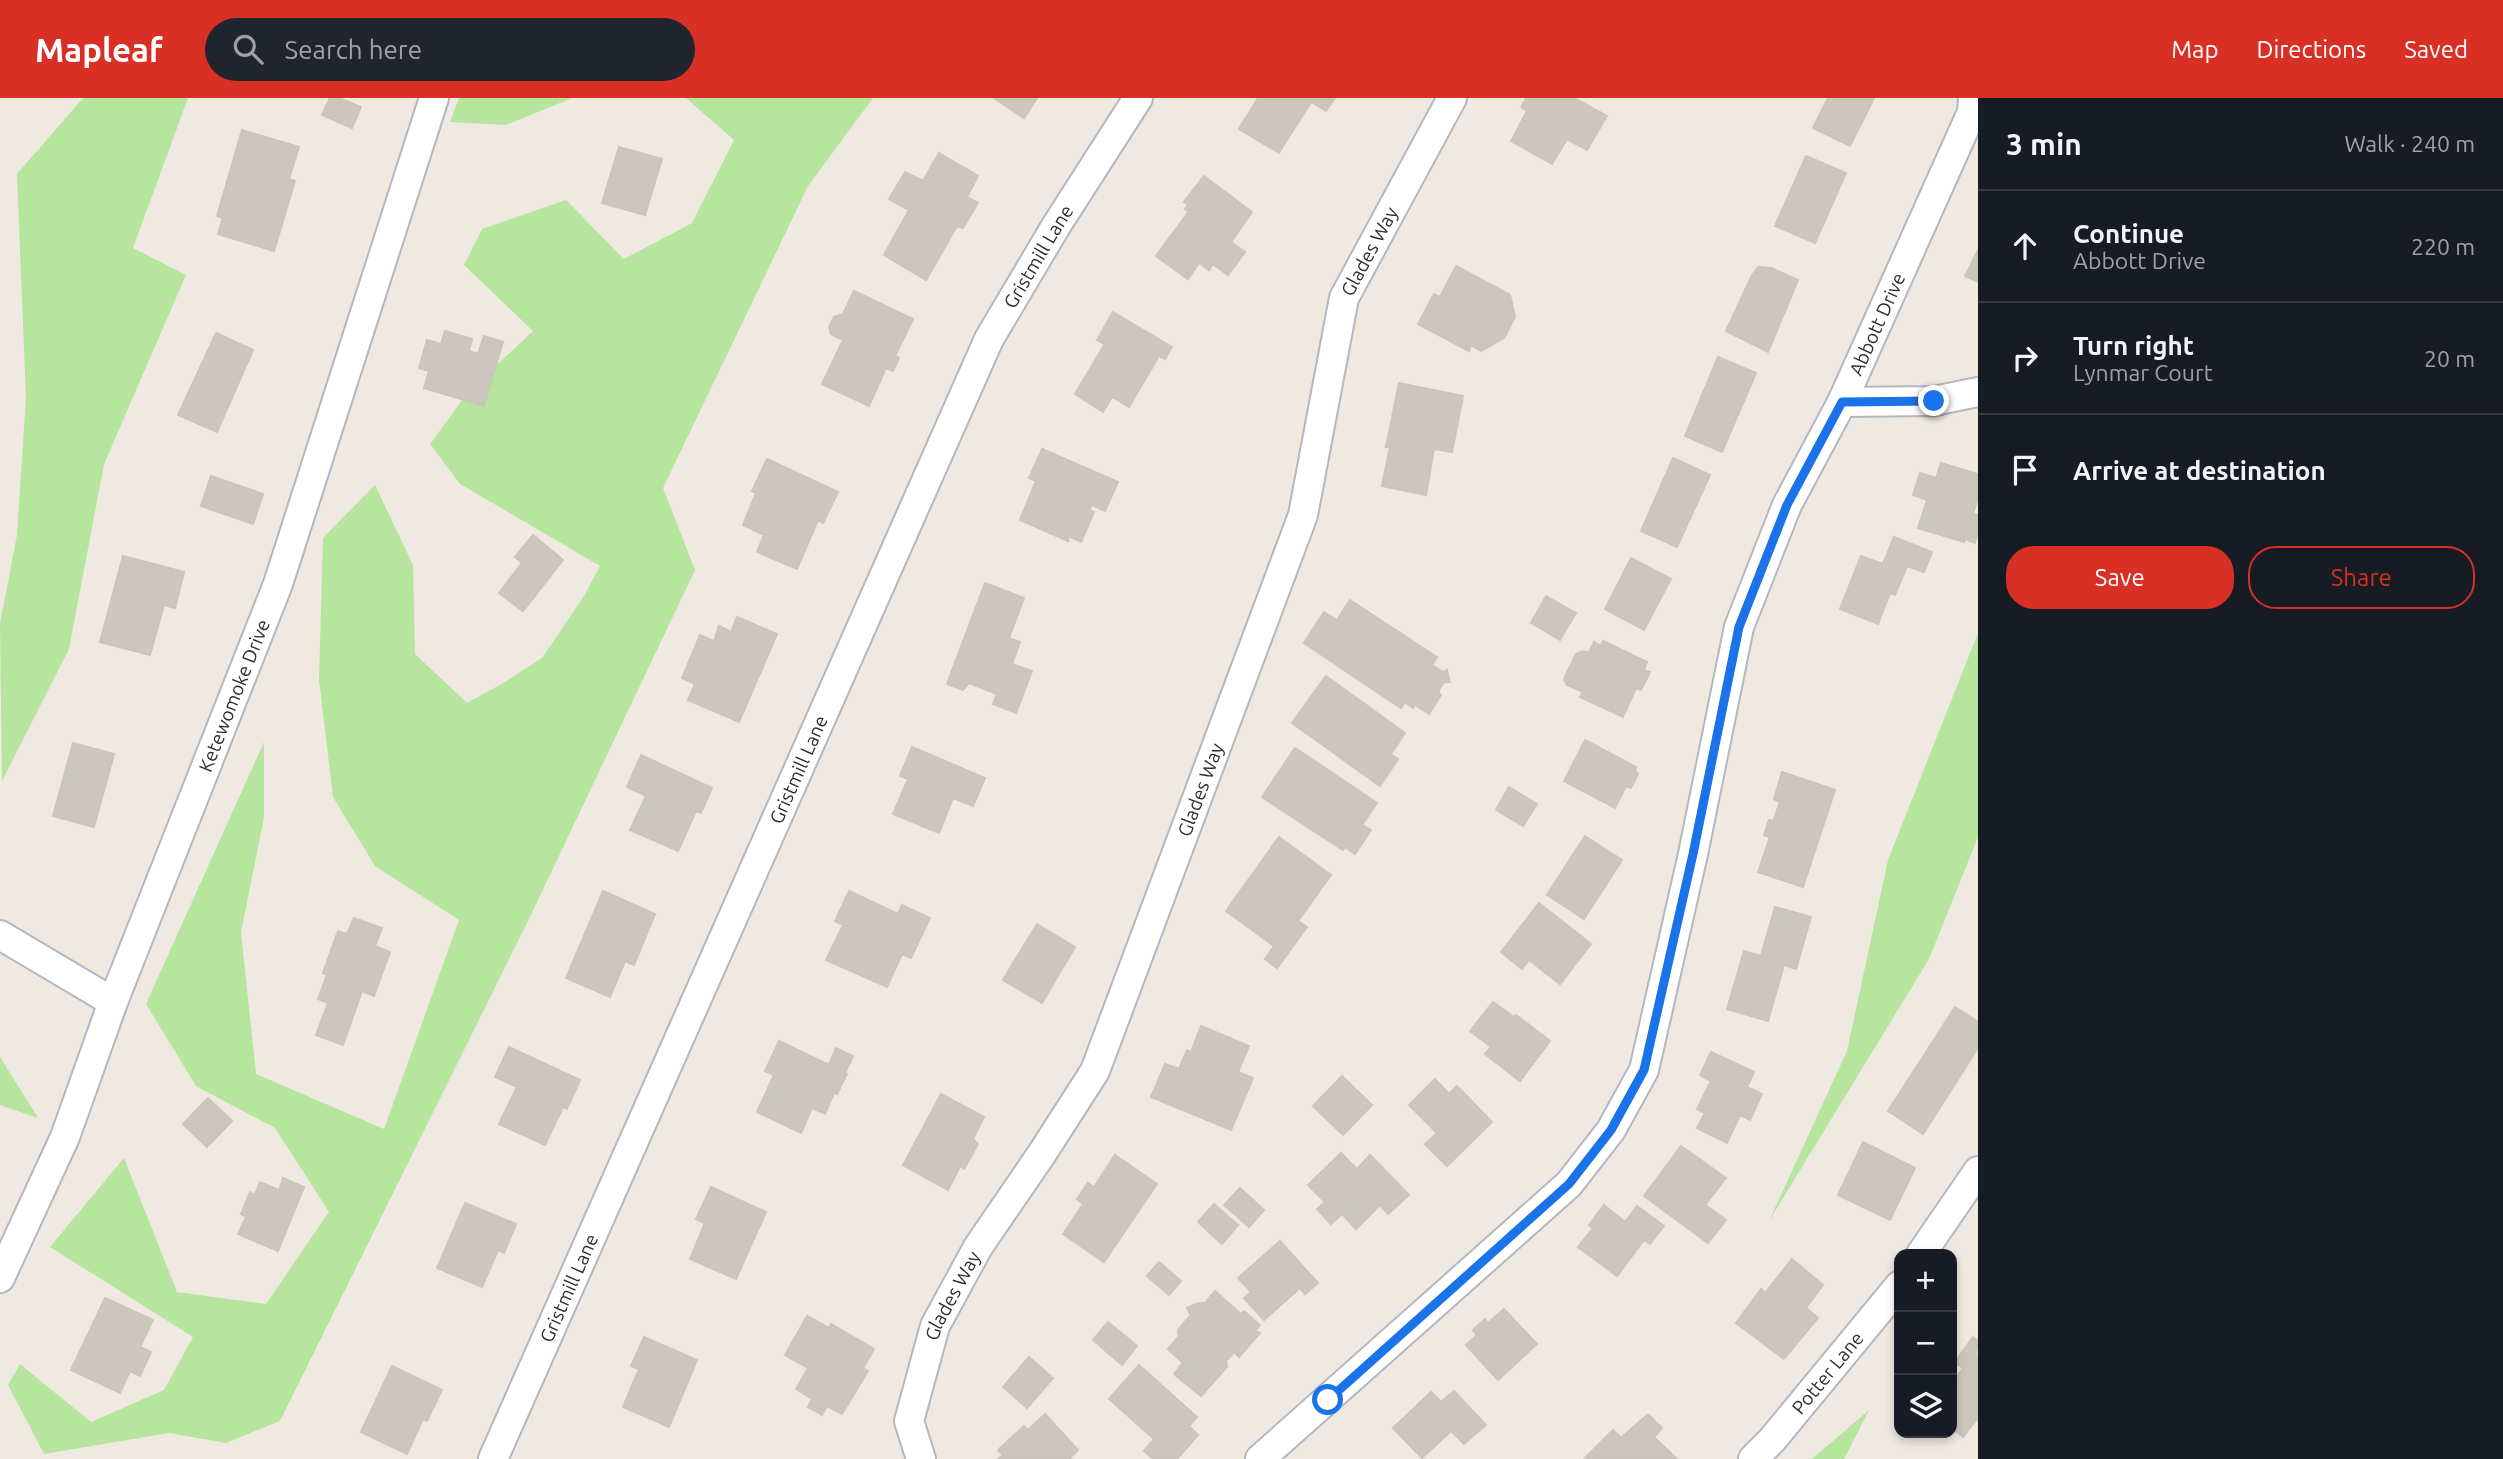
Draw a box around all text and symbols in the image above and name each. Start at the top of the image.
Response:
search box [205,18,695,81]
icon: search [229,30,267,68]
text: Mapleaf [35,31,163,68]
text: Search here [285,35,422,64]
text: Map [2171,36,2218,63]
text: Directions [2256,36,2366,63]
text: Saved [2404,36,2468,63]
text: 3 min [2006,127,2082,161]
text: Walk · 240 m [2344,131,2475,156]
street label: Gristmill Lane [999,201,1078,312]
street label: Glades Way [1336,203,1402,300]
text: Continue [2073,219,2184,248]
icon: ahead [2006,227,2044,265]
text: 220 m [2411,234,2475,259]
text: Abbott Drive [2073,248,2206,273]
street label: Abbott Drive [1844,269,1910,379]
text: Turn right [2073,331,2194,360]
icon: right [2006,339,2044,377]
text: 20 m [2424,346,2475,371]
text: Lynmar Court [2073,360,2213,385]
route end [1918,385,1949,416]
icon: arrive [2006,451,2044,489]
text: Arrive at destination [2073,456,2326,485]
button: Save [2006,546,2234,609]
button: Share [2248,546,2475,609]
street label: Ketewomoke Drive [194,616,274,775]
street label: Gristmill Lane [765,712,832,827]
street label: Glades Way [1173,740,1228,839]
street label: Gristmill Lane [535,1230,602,1346]
street label: Glades Way [921,1247,985,1343]
map controls [1894,1249,1957,1438]
button: + [1894,1249,1957,1312]
button: − [1894,1312,1957,1375]
street label: Potter Lane [1787,1327,1868,1418]
button: layers [1894,1375,1957,1438]
route start [1312,1384,1343,1415]

